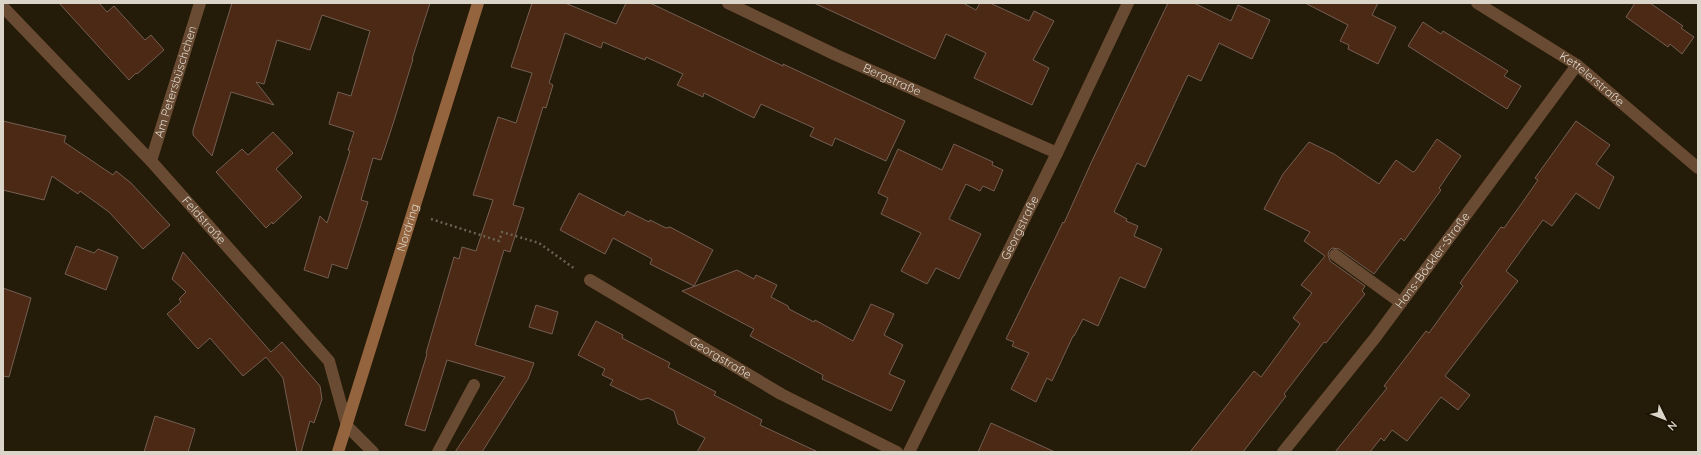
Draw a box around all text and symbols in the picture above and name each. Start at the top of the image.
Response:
street label: Am Petersbüschchen [151,24,200,139]
street label: Kettelerstraße [1557,48,1628,109]
street label: Bergstraße [861,60,924,99]
street label: Feldstraße [179,193,229,247]
street label: Georgstraße [997,193,1042,262]
street label: Nordring [393,202,422,253]
street label: Hans-Böckler-Straße [1391,209,1473,311]
street label: Georgstraße [687,333,755,382]
north arrow [1645,399,1685,439]
text: N [1664,418,1680,434]

